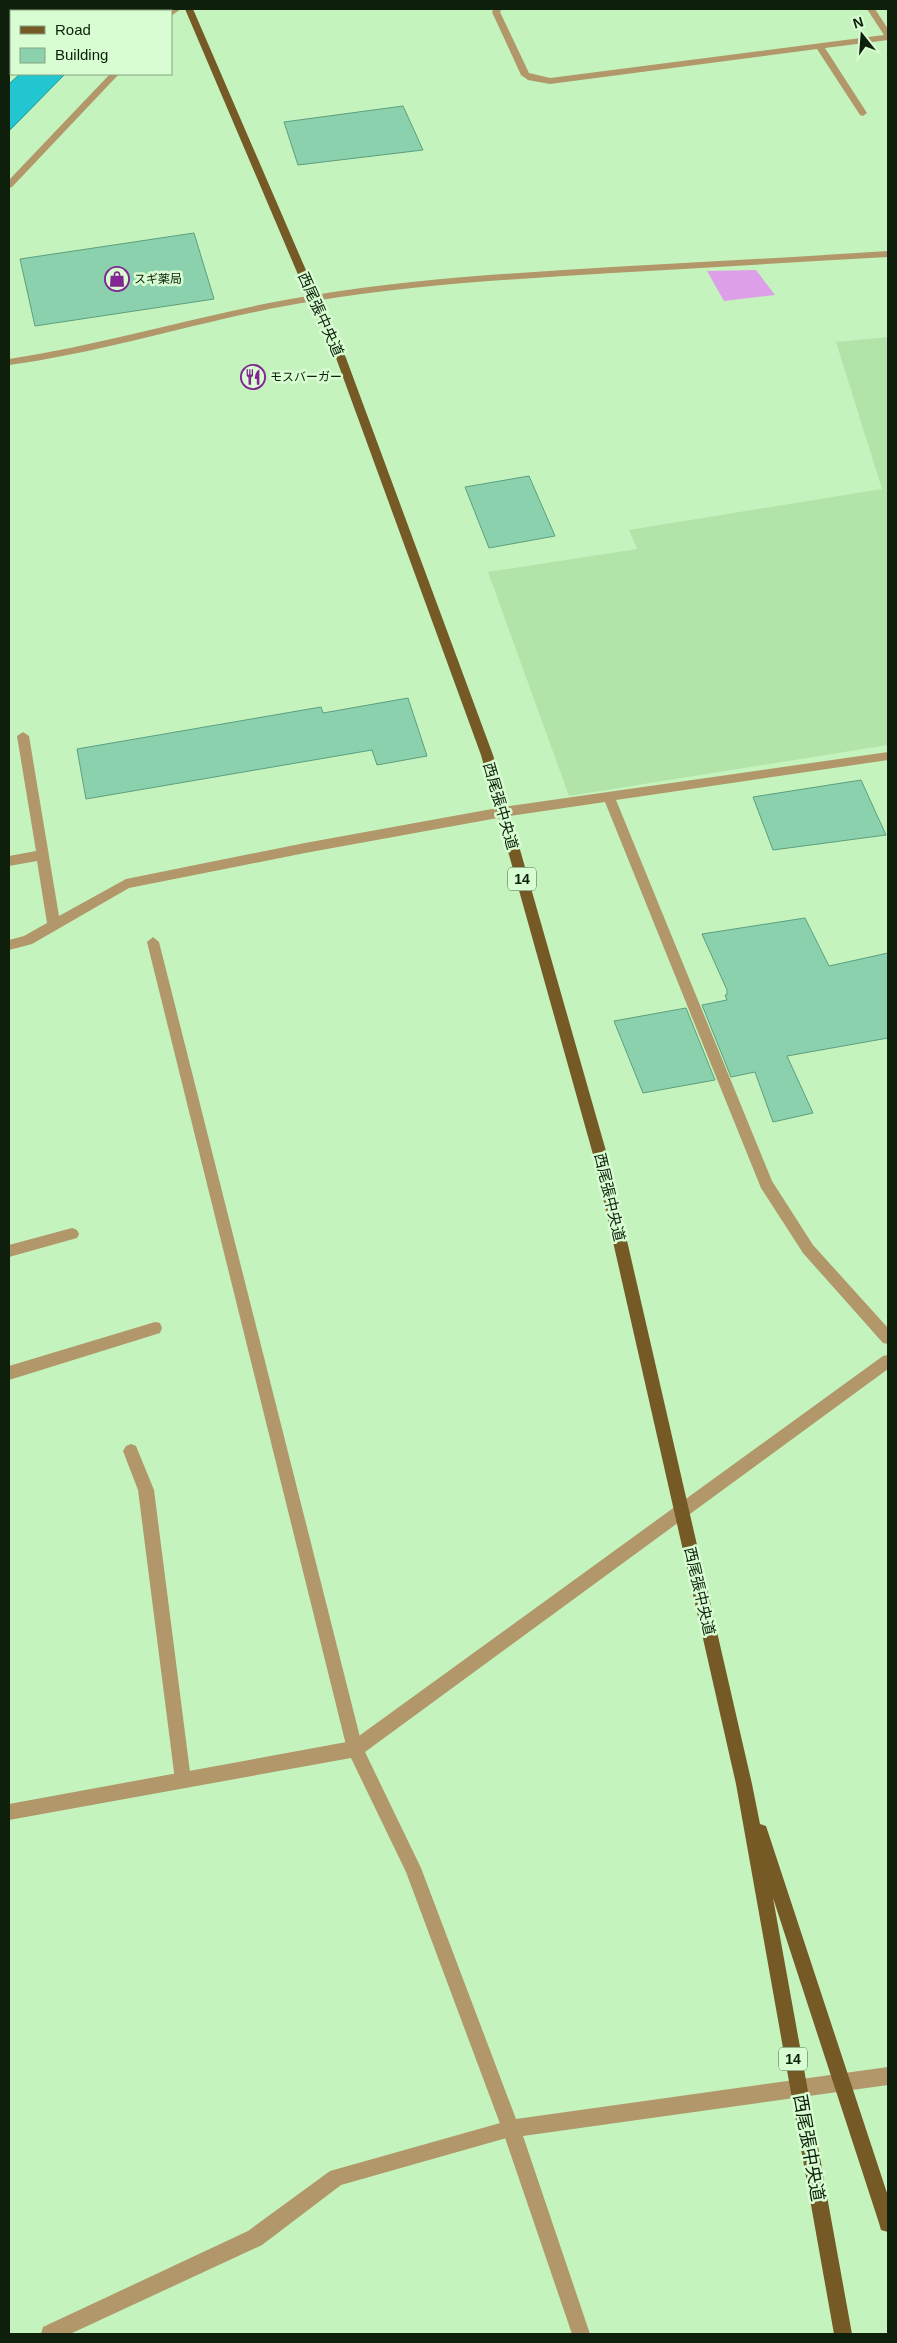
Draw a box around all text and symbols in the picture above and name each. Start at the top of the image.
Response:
legend [10,10,172,75]
north arrow [837,10,887,60]
text: N [851,13,865,32]
text: Road [55,21,91,38]
text: Building [55,46,108,63]
shop icon: スギ薬局 [104,266,130,292]
street label: 西尾張中央道 [295,269,347,359]
place label: スギ薬局 [134,272,182,286]
restaurant icon: モスバーガー [240,364,266,390]
place label: モスバーガー [270,370,342,384]
street label: 西尾張中央道 [480,760,522,852]
road number: 14 [508,868,536,891]
street label: 西尾張中央道 [592,1151,628,1243]
street label: 西尾張中央道 [682,1545,718,1637]
road number: 14 [779,2048,807,2070]
street label: 西尾張中央道 [790,2093,828,2203]

